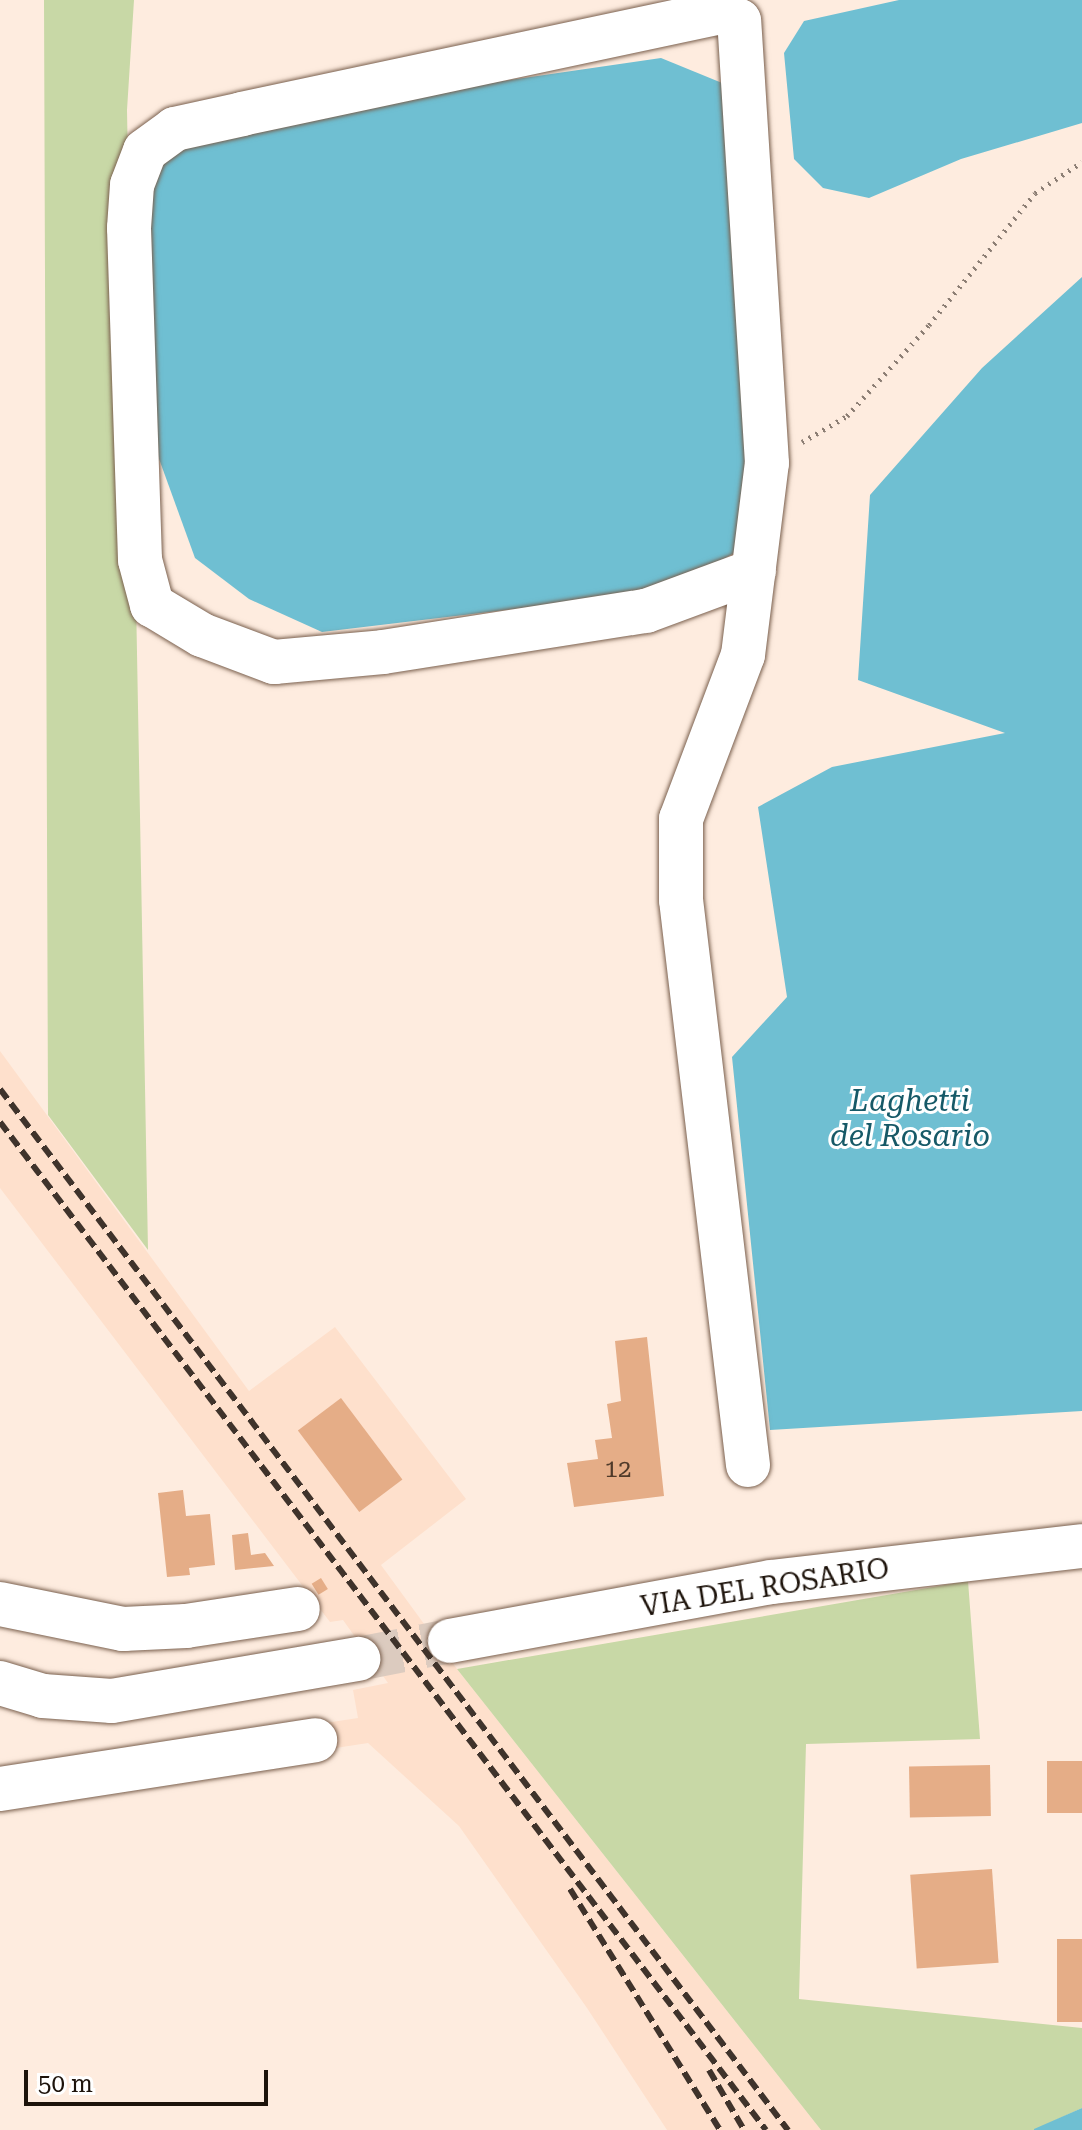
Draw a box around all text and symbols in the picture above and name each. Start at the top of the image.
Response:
water label: Laghetti del Rosario [830,1083,990,1154]
house number: 12 [605,1456,631,1484]
street label: VIA DEL ROSARIO [638,1552,892,1624]
scale bar [28,2054,272,2104]
text: 50 m [38,2070,93,2098]

